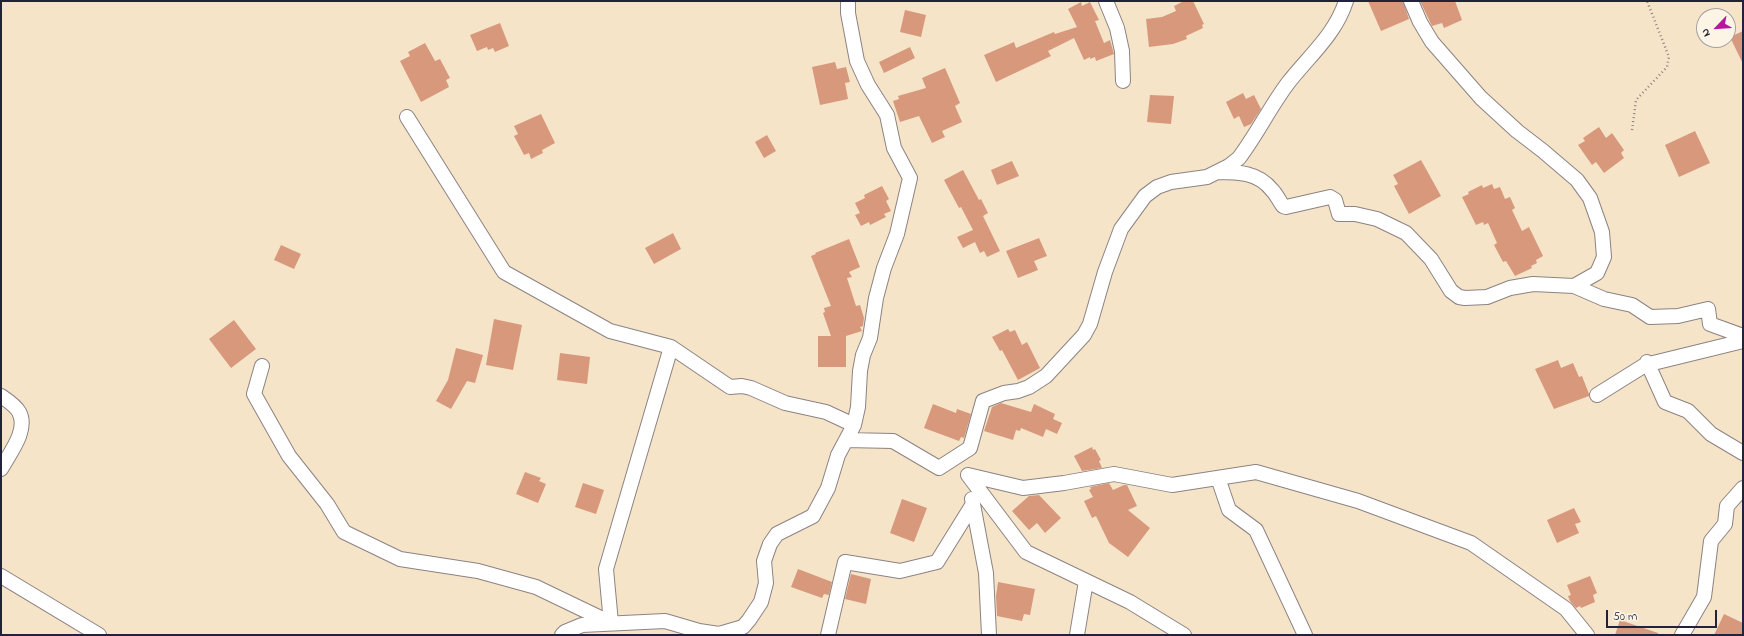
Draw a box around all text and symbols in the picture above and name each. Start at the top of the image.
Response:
north arrow [1696,8,1736,48]
text: N [1697,26,1715,39]
scale bar [1608,602,1719,628]
text: 50 m [1613,608,1637,626]

